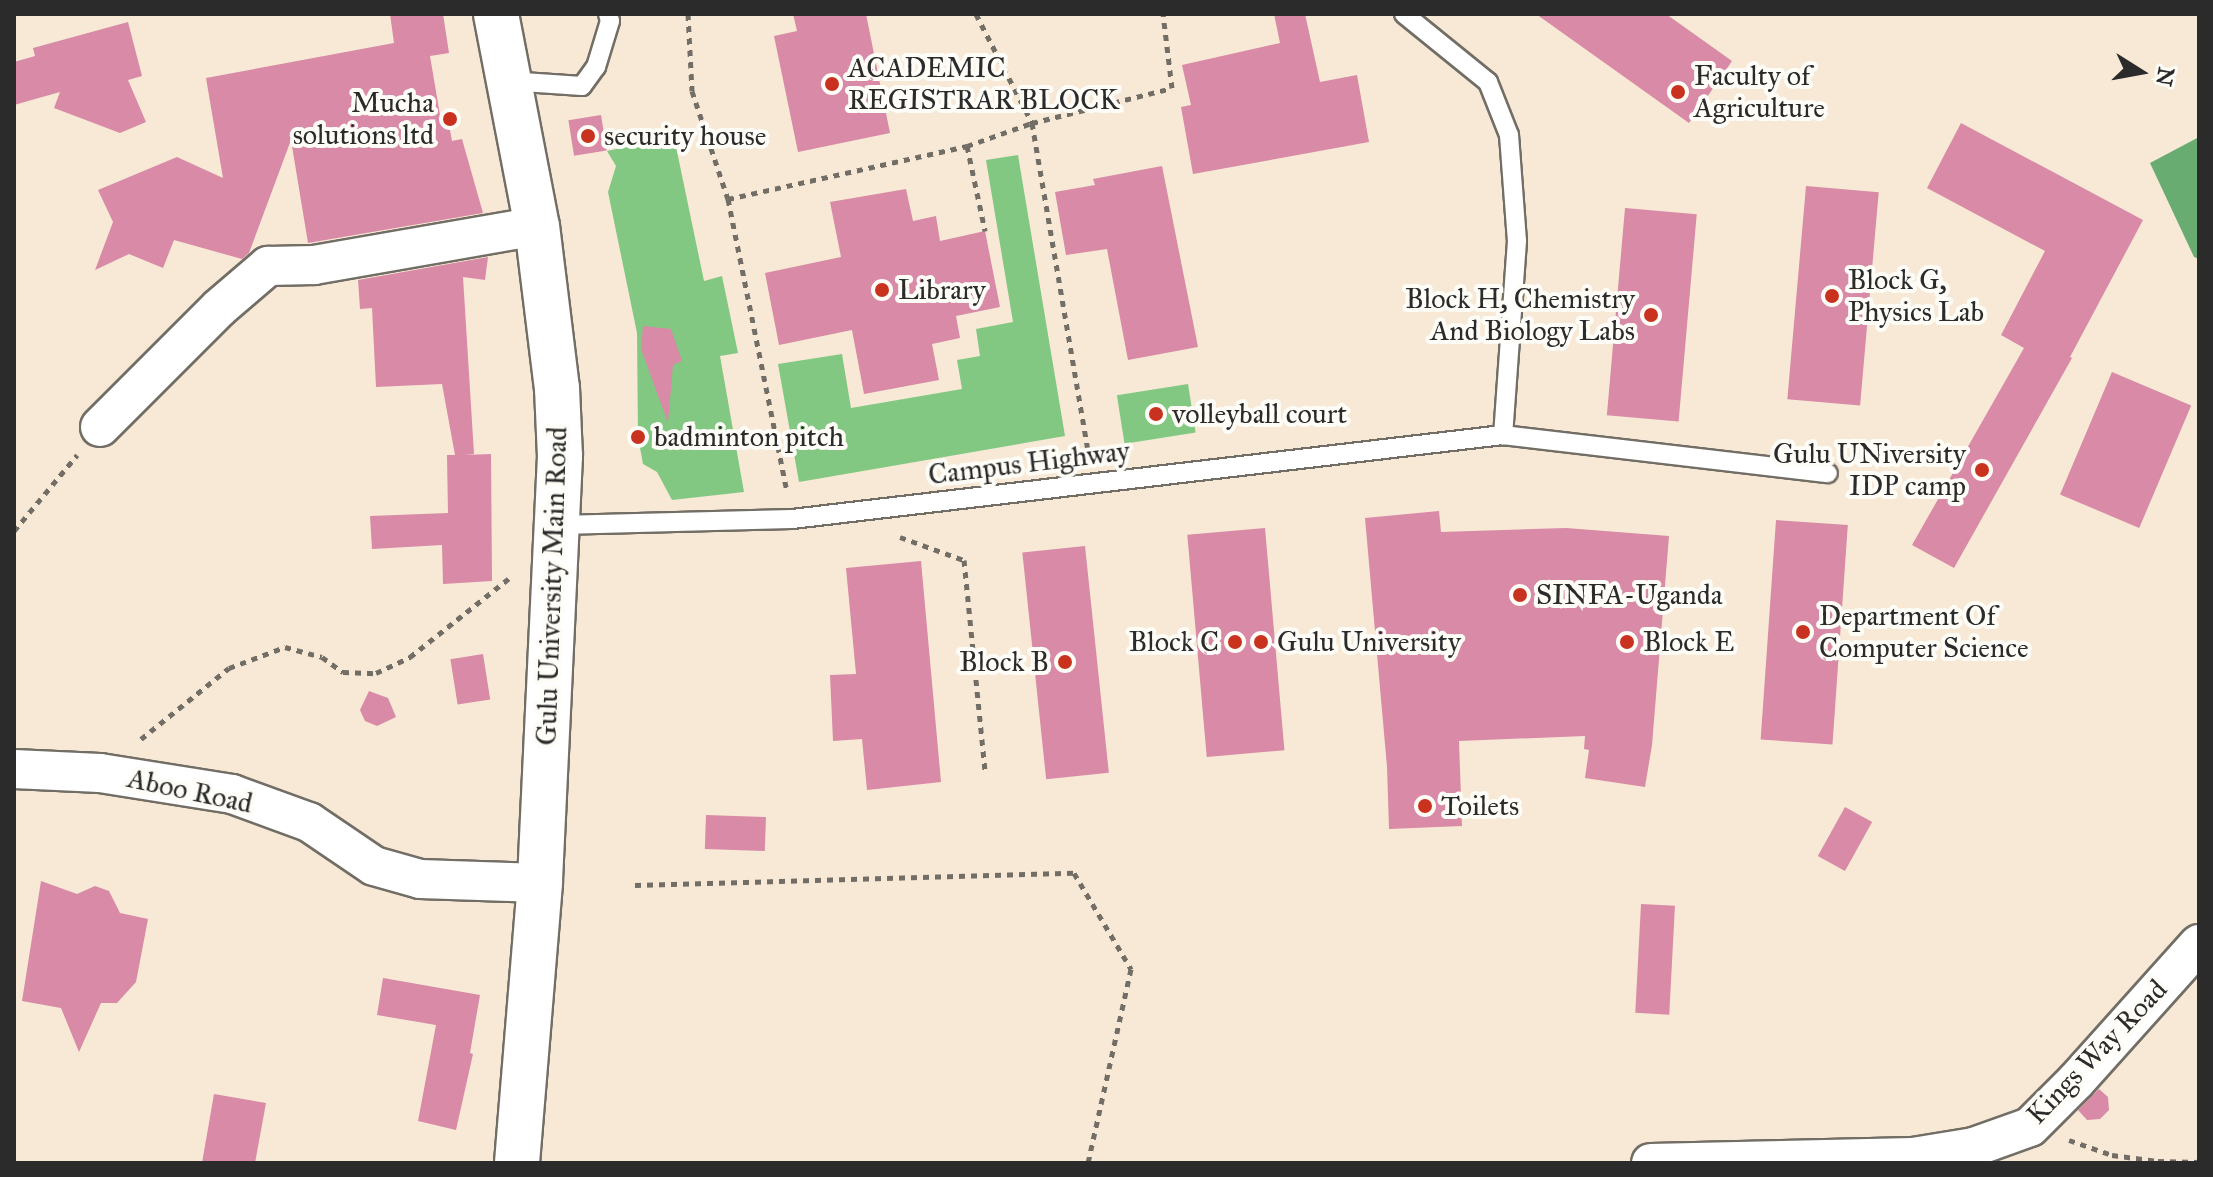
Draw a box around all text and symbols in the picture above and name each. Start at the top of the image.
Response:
north arrow [2101,32,2181,112]
place label: ACADEMIC REGISTRAR BLOCK [848,51,1119,117]
place label: Faculty of Agriculture [1694,59,1825,125]
text: N [2150,65,2180,88]
marker: ACADEMIC REGISTRAR BLOCK [823,75,841,93]
marker: Faculty of Agriculture [1669,83,1687,101]
place label: Mucha solutions ltd [293,86,434,152]
marker: Mucha solutions ltd [441,110,459,128]
place label: security house [604,119,766,153]
marker: security house [579,127,597,145]
place label: Block G, Physics Lab [1848,263,1984,329]
place label: Library [898,273,986,307]
marker: Library [873,281,891,299]
place label: Block H, Chemistry And Biology Labs [1405,282,1635,348]
marker: Block G, Physics Lab [1823,287,1841,305]
marker: Block H, Chemistry And Biology Labs [1642,306,1660,324]
place label: volleyball court [1172,397,1347,431]
marker: volleyball court [1147,405,1165,423]
place label: badminton pitch [654,420,844,454]
street label: Gulu University Main Road [530,426,574,746]
marker: badminton pitch [629,428,647,446]
street label: Campus Highway [926,434,1132,492]
place label: Gulu UNiversity IDP camp [1773,437,1966,503]
marker: Gulu UNiversity IDP camp [1973,461,1991,479]
place label: SINFA-Uganda [1536,578,1723,612]
marker: SINFA-Uganda [1511,586,1529,604]
place label: Department Of Computer Science [1819,599,2029,665]
marker: Department Of Computer Science [1794,623,1812,641]
place label: Block C [1129,625,1219,659]
place label: Gulu University [1277,625,1461,659]
place label: Block E [1643,625,1734,659]
marker: Block C [1226,633,1244,651]
marker: Gulu University [1252,633,1270,651]
marker: Block E [1618,633,1636,651]
place label: Block B [959,645,1049,679]
marker: Block B [1056,653,1074,671]
street label: Aboo Road [124,761,256,821]
place label: Toilets [1441,789,1519,823]
marker: Toilets [1416,797,1434,815]
street label: Kings Way Road [2020,973,2174,1131]

